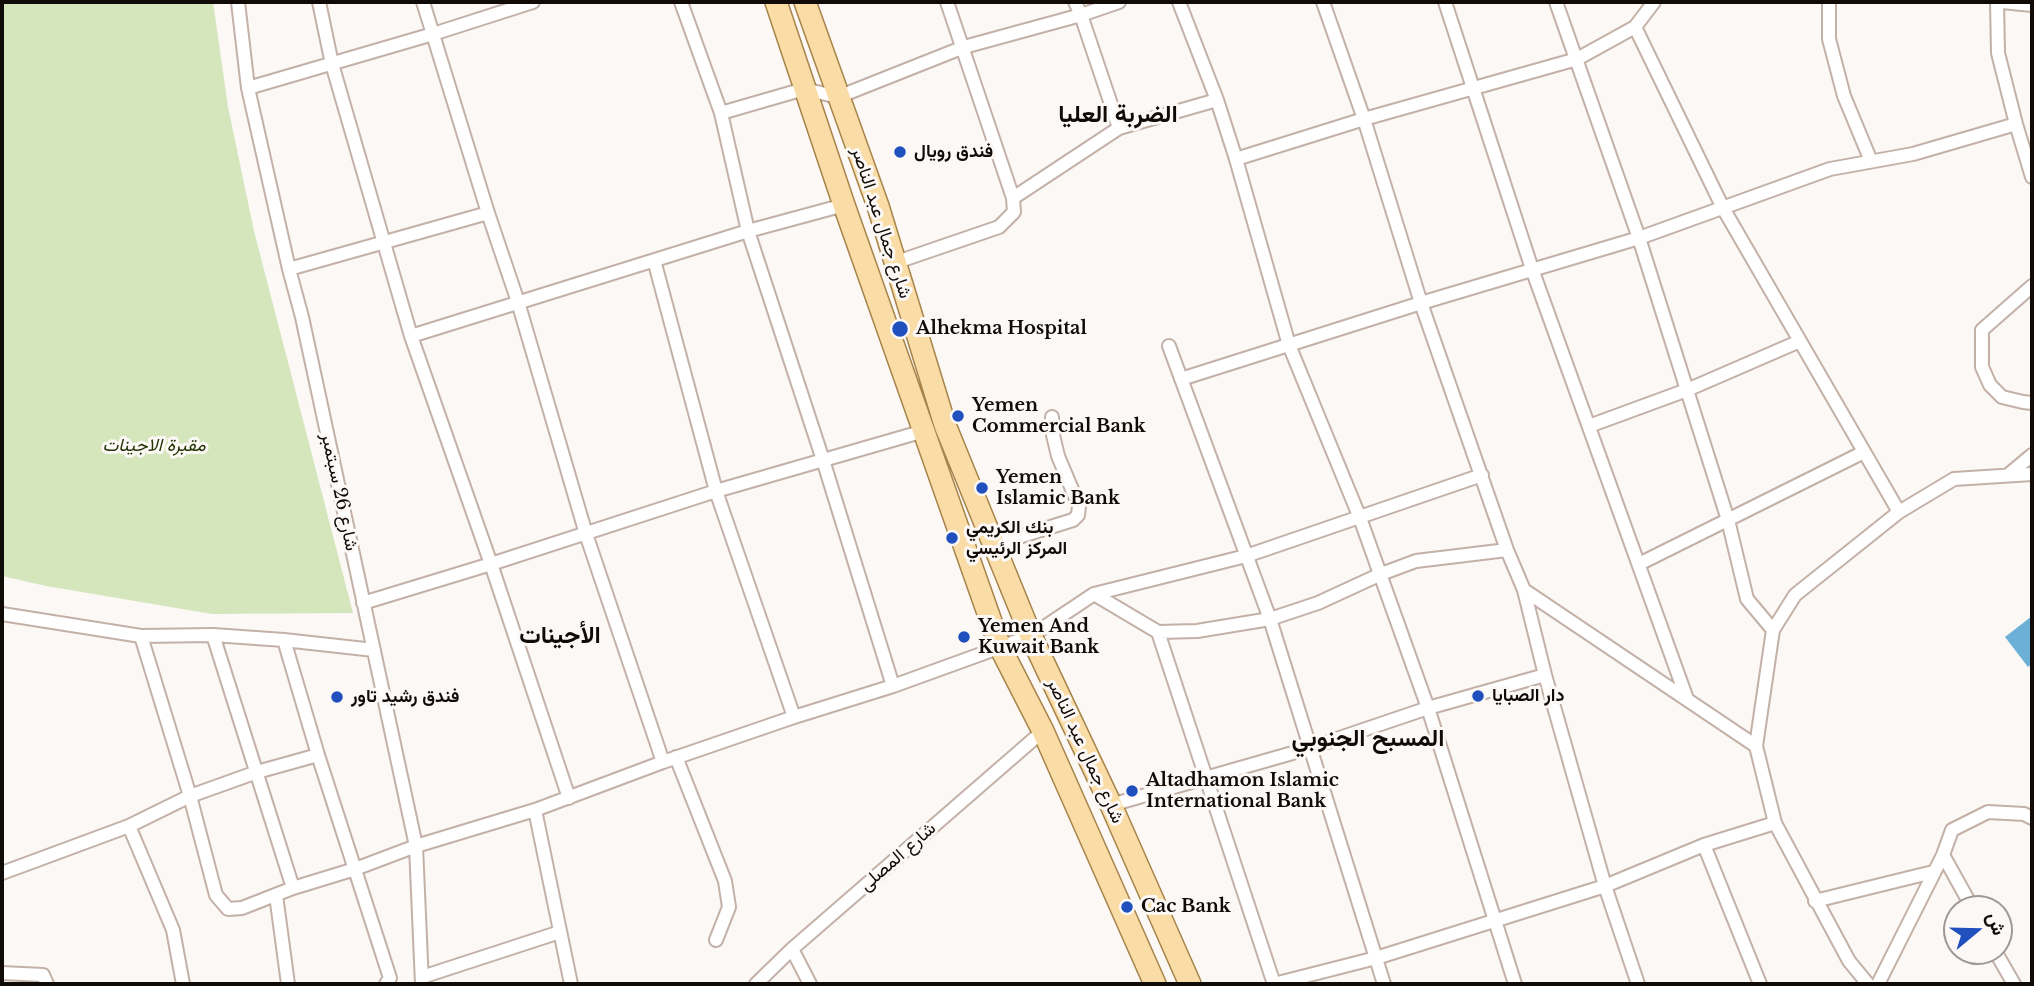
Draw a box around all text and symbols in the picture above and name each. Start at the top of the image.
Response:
district label: الضربة العليا [1058,101,1178,129]
place label: فندق رويال [914,141,993,163]
marker: فندق رويال [892,144,908,160]
street label: شارع جمال عبد الناصر [846,145,916,301]
place label: Alhekma Hospital [916,318,1087,340]
marker: Alhekma Hospital [890,319,910,339]
place label: Yemen Commercial Bank [972,395,1146,438]
marker: Yemen Commercial Bank [950,408,966,424]
street label: شارع 26 سبتمبر [316,431,362,553]
park label: مقبرة الاجينات [102,435,206,457]
place label: Yemen Islamic Bank [996,467,1120,510]
marker: Yemen Islamic Bank [974,480,990,496]
place label: بنك الكريمي المركز الرئيسي [966,517,1067,560]
marker: بنك الكريمي المركز الرئيسي [944,530,960,546]
place label: Yemen And Kuwait Bank [978,616,1099,658]
district label: الأجينات [519,622,601,650]
marker: Yemen And Kuwait Bank [956,629,972,645]
street label: شارع جمال عبد الناصر [1042,675,1128,827]
place label: دار الصبايا [1492,685,1564,707]
place label: فندق رشيد تاور [351,686,459,708]
marker: دار الصبايا [1470,688,1486,704]
marker: فندق رشيد تاور [329,689,345,705]
district label: المسبح الجنوبي [1292,725,1444,753]
place label: Altadhamon Islamic International Bank [1146,770,1339,812]
marker: Altadhamon Islamic International Bank [1124,783,1140,799]
street label: شارع المصلى [855,818,941,896]
north arrow [1943,895,2013,965]
place label: Cac Bank [1141,896,1231,918]
marker: Cac Bank [1119,899,1135,915]
text: ش [1982,909,2011,938]

